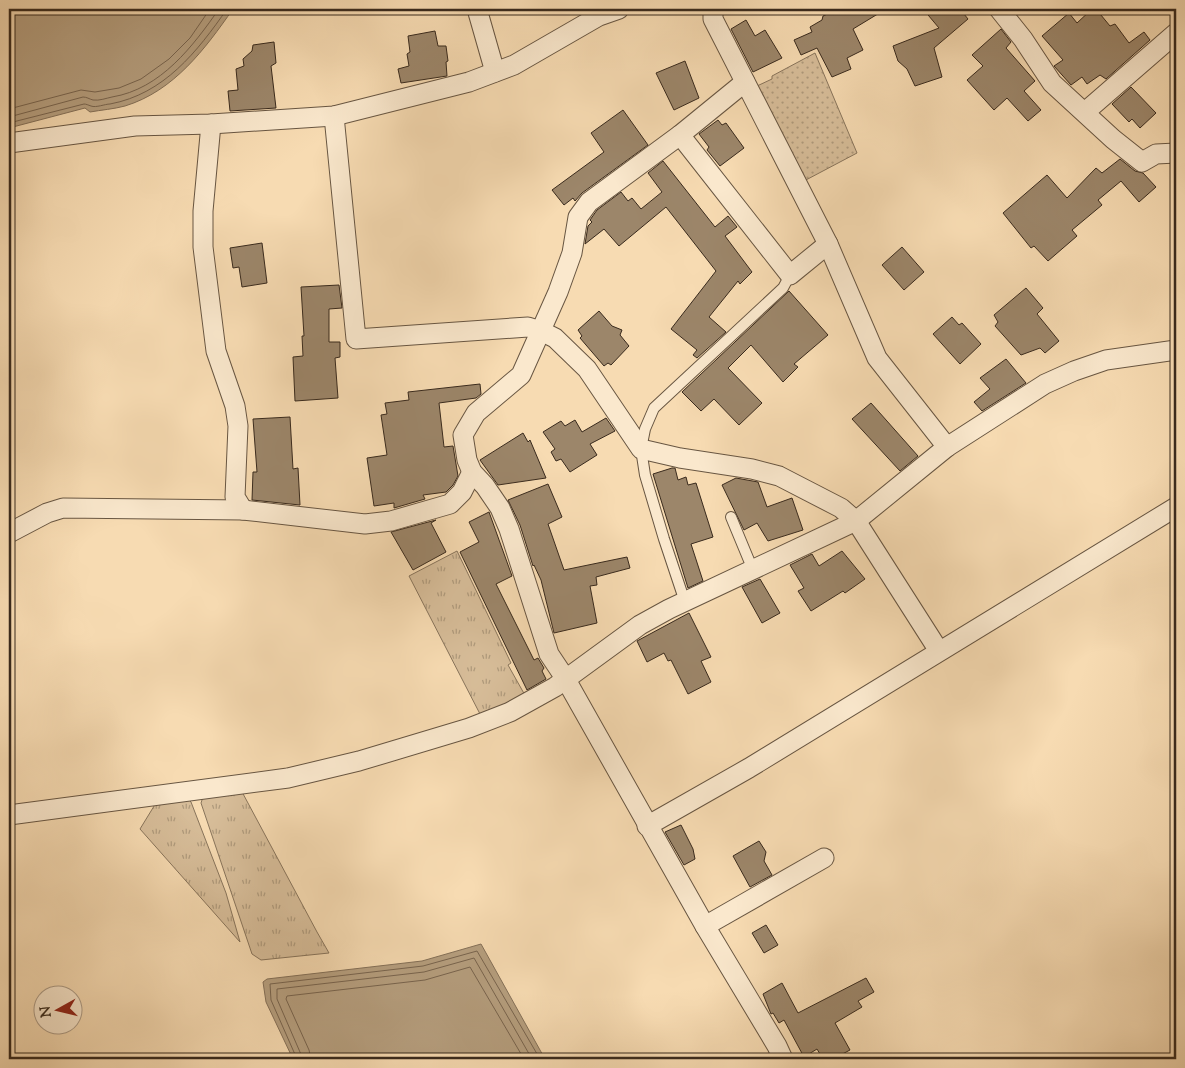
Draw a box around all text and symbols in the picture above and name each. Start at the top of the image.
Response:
north arrow [32,986,82,1036]
text: N [36,1005,58,1018]

